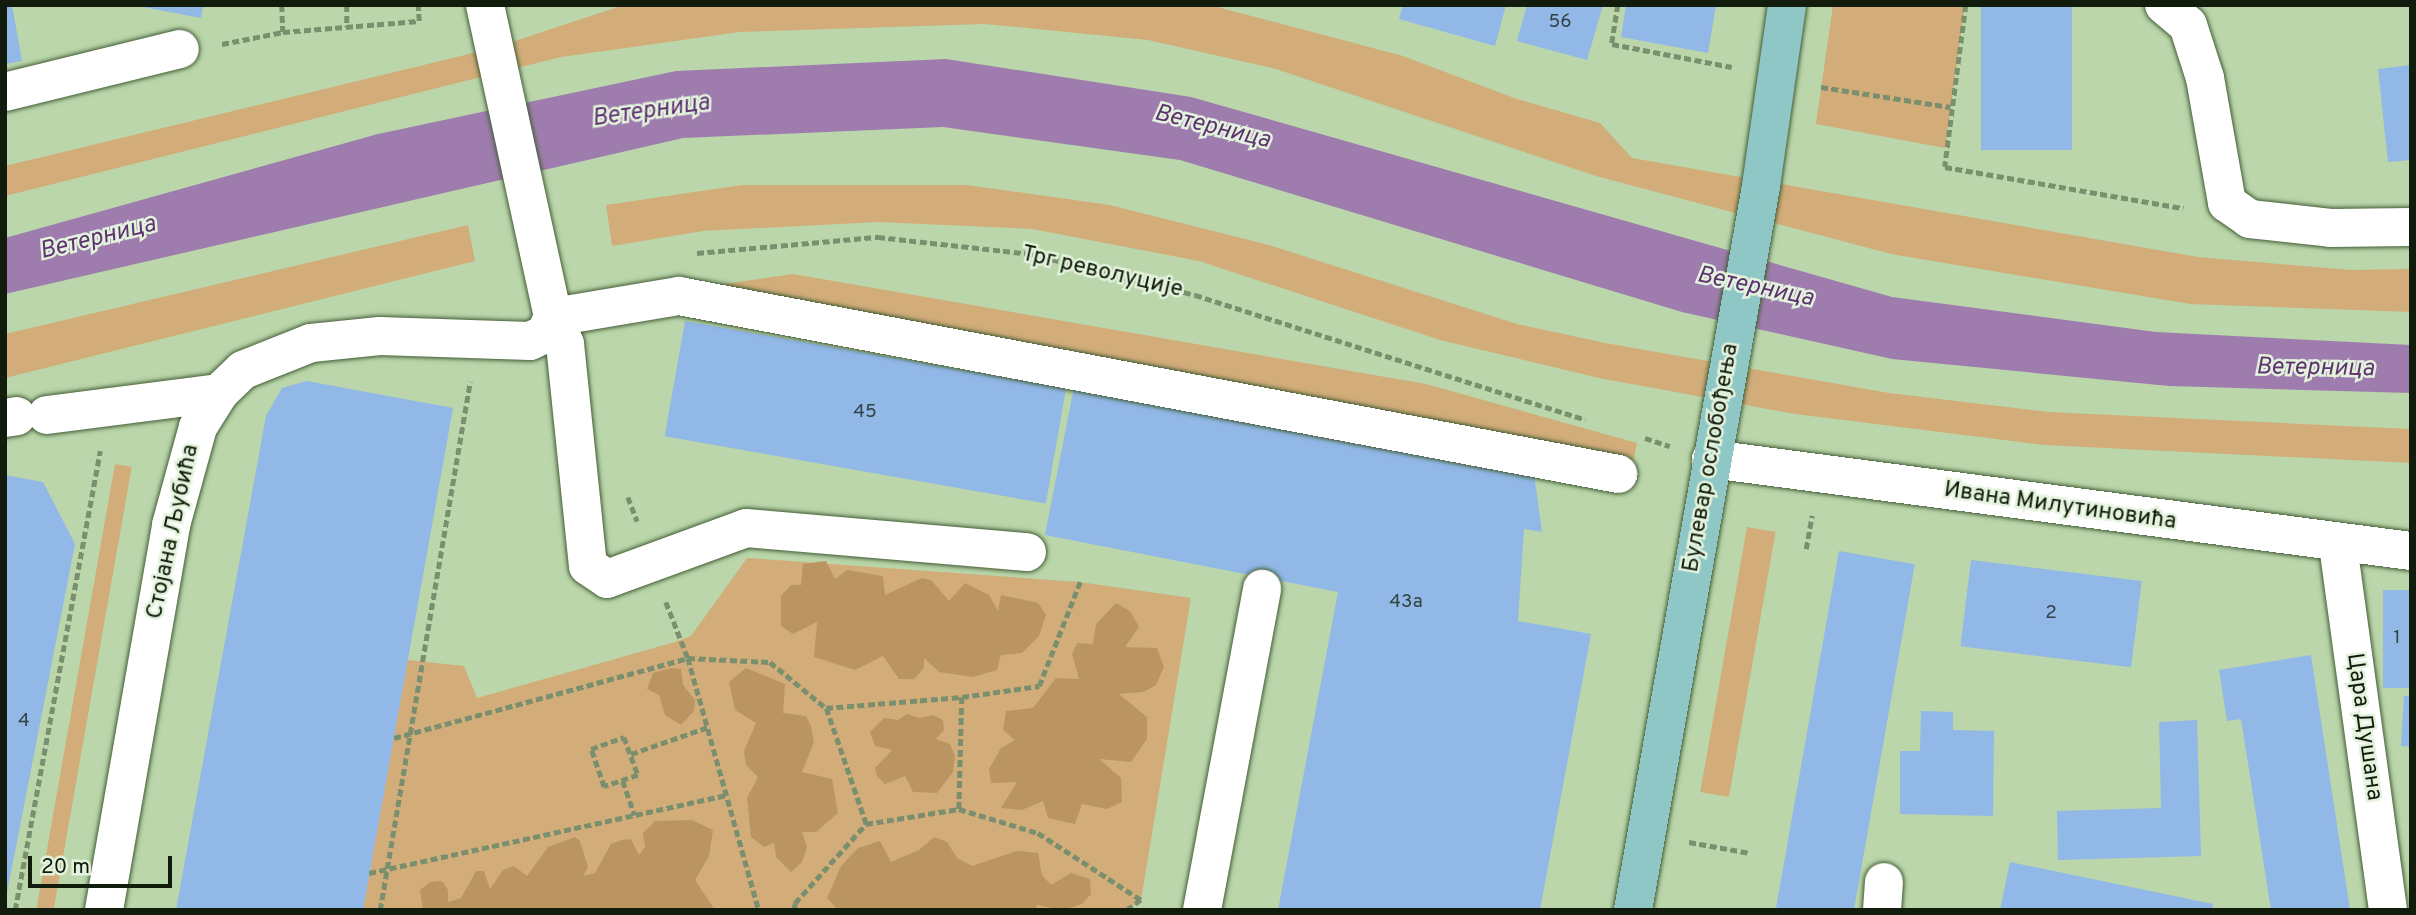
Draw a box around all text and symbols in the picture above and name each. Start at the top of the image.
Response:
house number: 56 [1548,12,1572,34]
water label: Ветерница [590,90,712,134]
water label: Ветерница [1151,100,1273,156]
water label: Ветерница [37,211,159,267]
street label: Трг револуције [1019,241,1185,305]
water label: Ветерница [1694,262,1816,314]
street label: Булевар ослобођења [1678,341,1746,575]
water label: Ветерница [2256,354,2374,384]
house number: 45 [853,402,877,424]
street label: Стојана Љубића [142,442,206,622]
street label: Ивана Милутиновића [1942,477,2178,537]
house number: 43a [1389,592,1423,614]
house number: 2 [2045,603,2057,625]
house number: 1 [2393,628,2401,650]
street label: Цара Душана [2339,651,2387,803]
house number: 4 [18,711,30,733]
scale bar [32,842,175,886]
text: 20 m [41,854,90,881]

